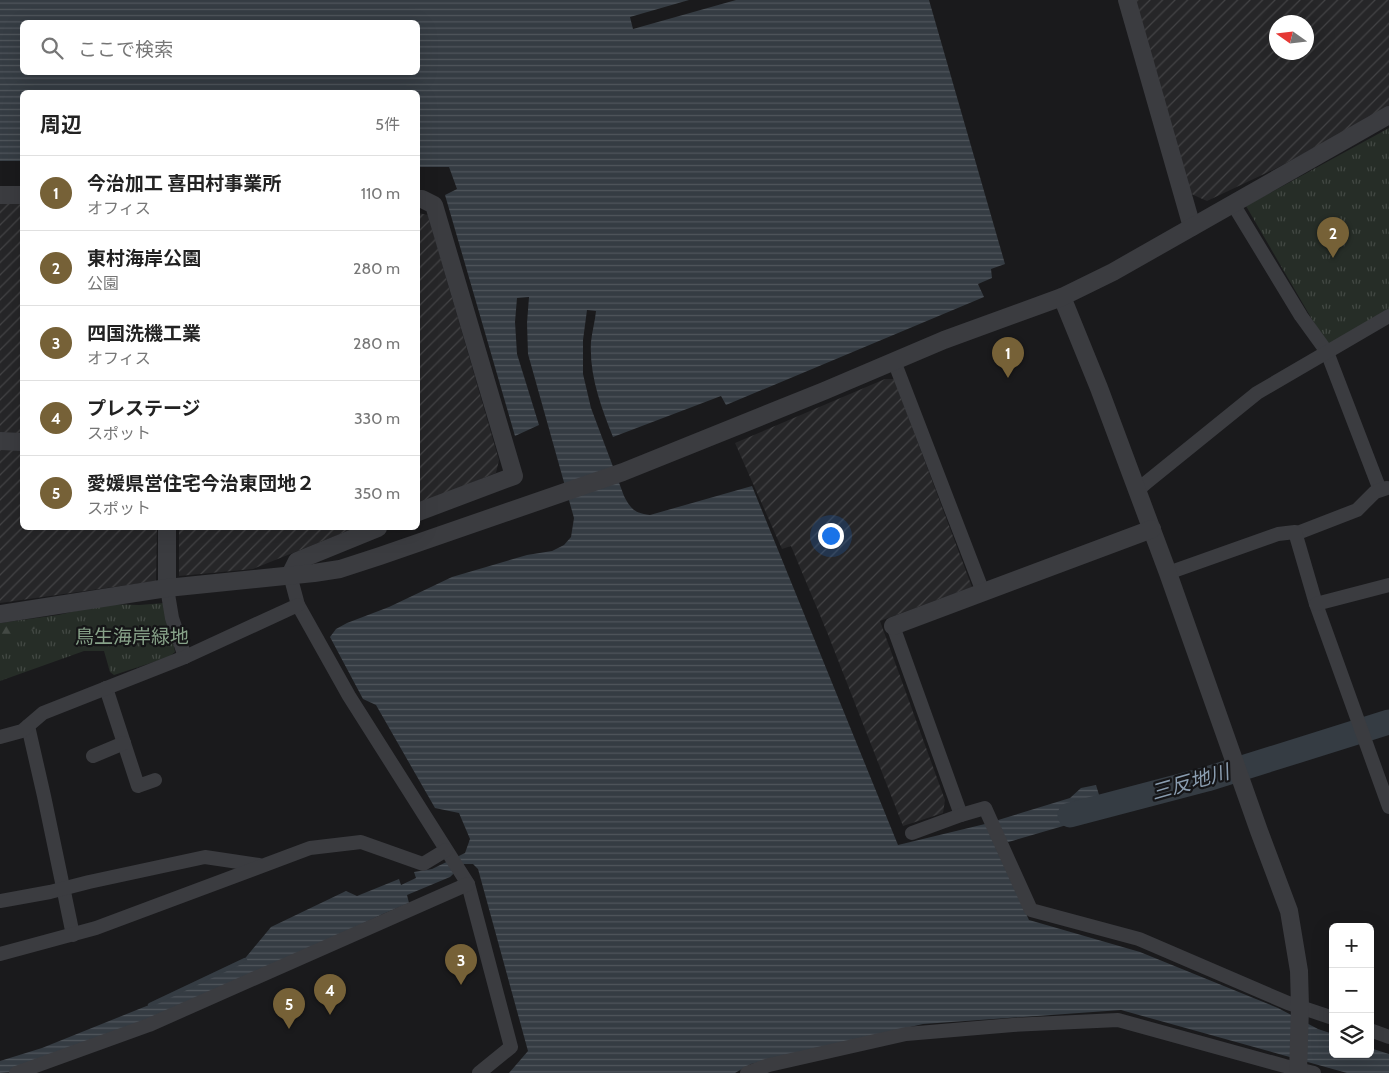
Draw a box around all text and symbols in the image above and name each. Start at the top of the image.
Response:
north arrow [1269,15,1314,60]
search box [20,20,420,75]
icon: search [38,34,66,62]
text: ここで検索 [78,38,173,61]
text: 周辺 [40,112,82,137]
text: 5件 [375,115,400,134]
text: 今治加工 喜田村事業所 [87,172,281,195]
text: 1 [53,184,59,203]
text: 110 m [361,184,400,203]
text: オフィス [87,199,151,218]
pin: 2 [1317,217,1349,258]
text: 東村海岸公園 [87,247,201,270]
text: 2 [52,259,60,278]
text: 280 m [353,259,400,278]
text: 公園 [87,274,119,293]
text: 四国洗機工業 [87,322,201,345]
text: 3 [52,334,60,353]
text: 280 m [353,334,400,353]
pin: 1 [992,337,1024,378]
text: オフィス [87,349,151,368]
text: プレステージ [87,397,201,420]
text: 4 [51,409,61,428]
text: 330 m [354,409,400,428]
text: スポット [87,424,151,443]
text: 愛媛県営住宅今治東団地２ [87,472,315,495]
text: 5 [52,484,60,503]
text: 350 m [354,484,400,503]
text: スポット [87,499,151,518]
your location [818,523,844,549]
park label: 鳥生海岸緑地 [75,625,189,648]
water label: 三反地川 [1148,759,1234,805]
map controls [1329,923,1374,1058]
button: + [1329,923,1374,968]
pin: 3 [445,944,477,985]
button: − [1329,968,1374,1013]
pin: 4 [314,974,346,1015]
pin: 5 [273,988,305,1029]
button: layers [1329,1013,1374,1058]

